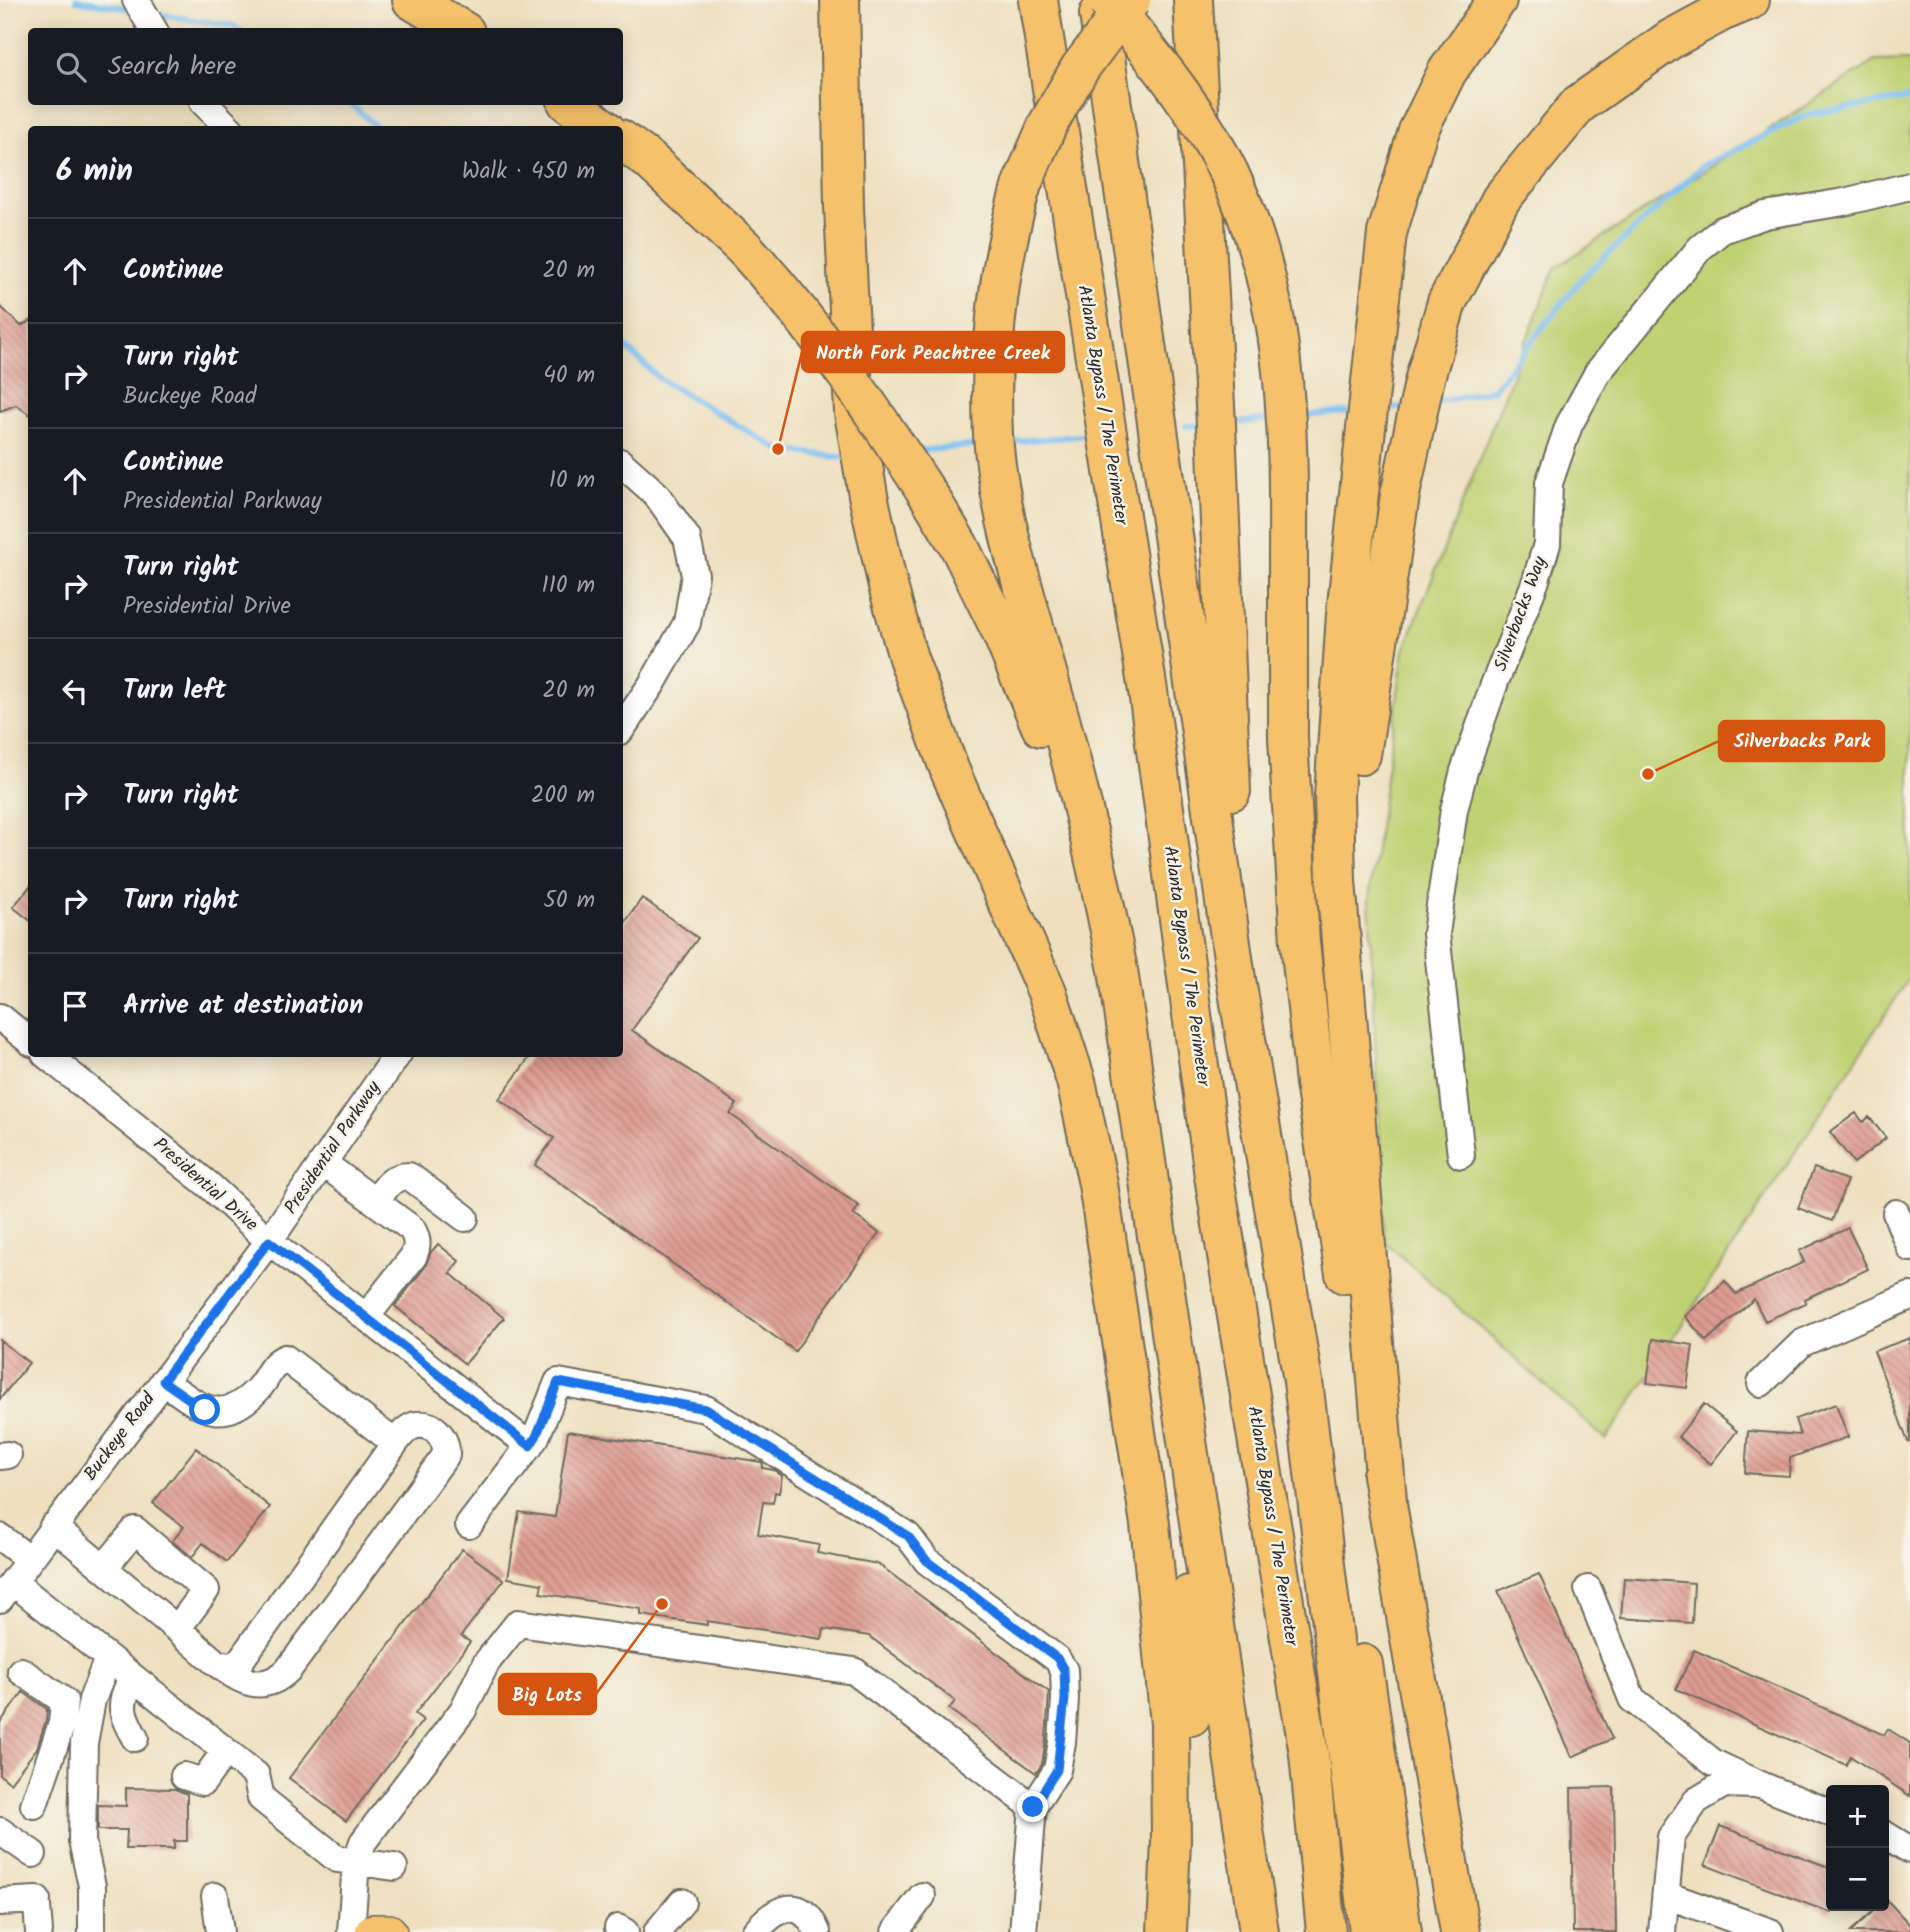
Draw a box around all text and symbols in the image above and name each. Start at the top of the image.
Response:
search box [28,28,623,105]
text: Search here [108,46,236,88]
icon: search [52,48,90,86]
text: 6 min [56,148,133,196]
text: Walk · 450 m [462,154,595,190]
text: Continue [123,250,224,292]
icon: ahead [56,252,94,290]
text: 20 m [543,253,595,289]
street label: Atlanta Bypass / The Perimeter [1069,283,1135,528]
callout: North Fork Peachtree Creek [802,332,1064,372]
text: Turn right [123,337,239,379]
text: North Fork Peachtree Creek [816,339,1051,369]
icon: right [56,357,94,395]
text: 40 m [543,358,595,394]
text: Buckeye Road [123,379,257,415]
text: Continue [123,442,224,484]
icon: ahead [56,462,94,500]
text: 10 m [549,463,595,499]
text: Presidential Parkway [123,484,322,520]
text: Turn right [123,547,239,589]
street label: Silverbacks Way [1487,552,1555,675]
icon: right [56,567,94,605]
text: 110 m [542,568,595,604]
text: Presidential Drive [123,589,291,625]
text: Turn left [123,670,226,712]
icon: left [56,672,94,710]
text: 20 m [543,673,595,709]
callout: Silverbacks Park [1719,721,1884,761]
text: Silverbacks Park [1734,727,1871,757]
text: Turn right [123,775,239,817]
icon: right [56,777,94,815]
text: 200 m [531,778,595,814]
street label: Atlanta Bypass / The Perimeter [1155,844,1217,1089]
text: Turn right [123,880,239,922]
icon: right [56,882,94,920]
text: 50 m [544,883,595,919]
text: Arrive at destination [123,985,363,1027]
icon: arrive [56,987,94,1025]
street label: Presidential Parkway [278,1075,389,1221]
street label: Presidential Drive [146,1131,264,1239]
street label: Buckeye Road [77,1386,164,1487]
route start [189,1394,220,1425]
street label: Atlanta Bypass / The Perimeter [1239,1404,1305,1649]
callout: Big Lots [499,1674,596,1714]
text: Big Lots [512,1681,582,1711]
map controls [1826,1785,1889,1911]
button: + [1826,1785,1889,1848]
route end [1017,1791,1048,1822]
button: − [1826,1848,1889,1911]

